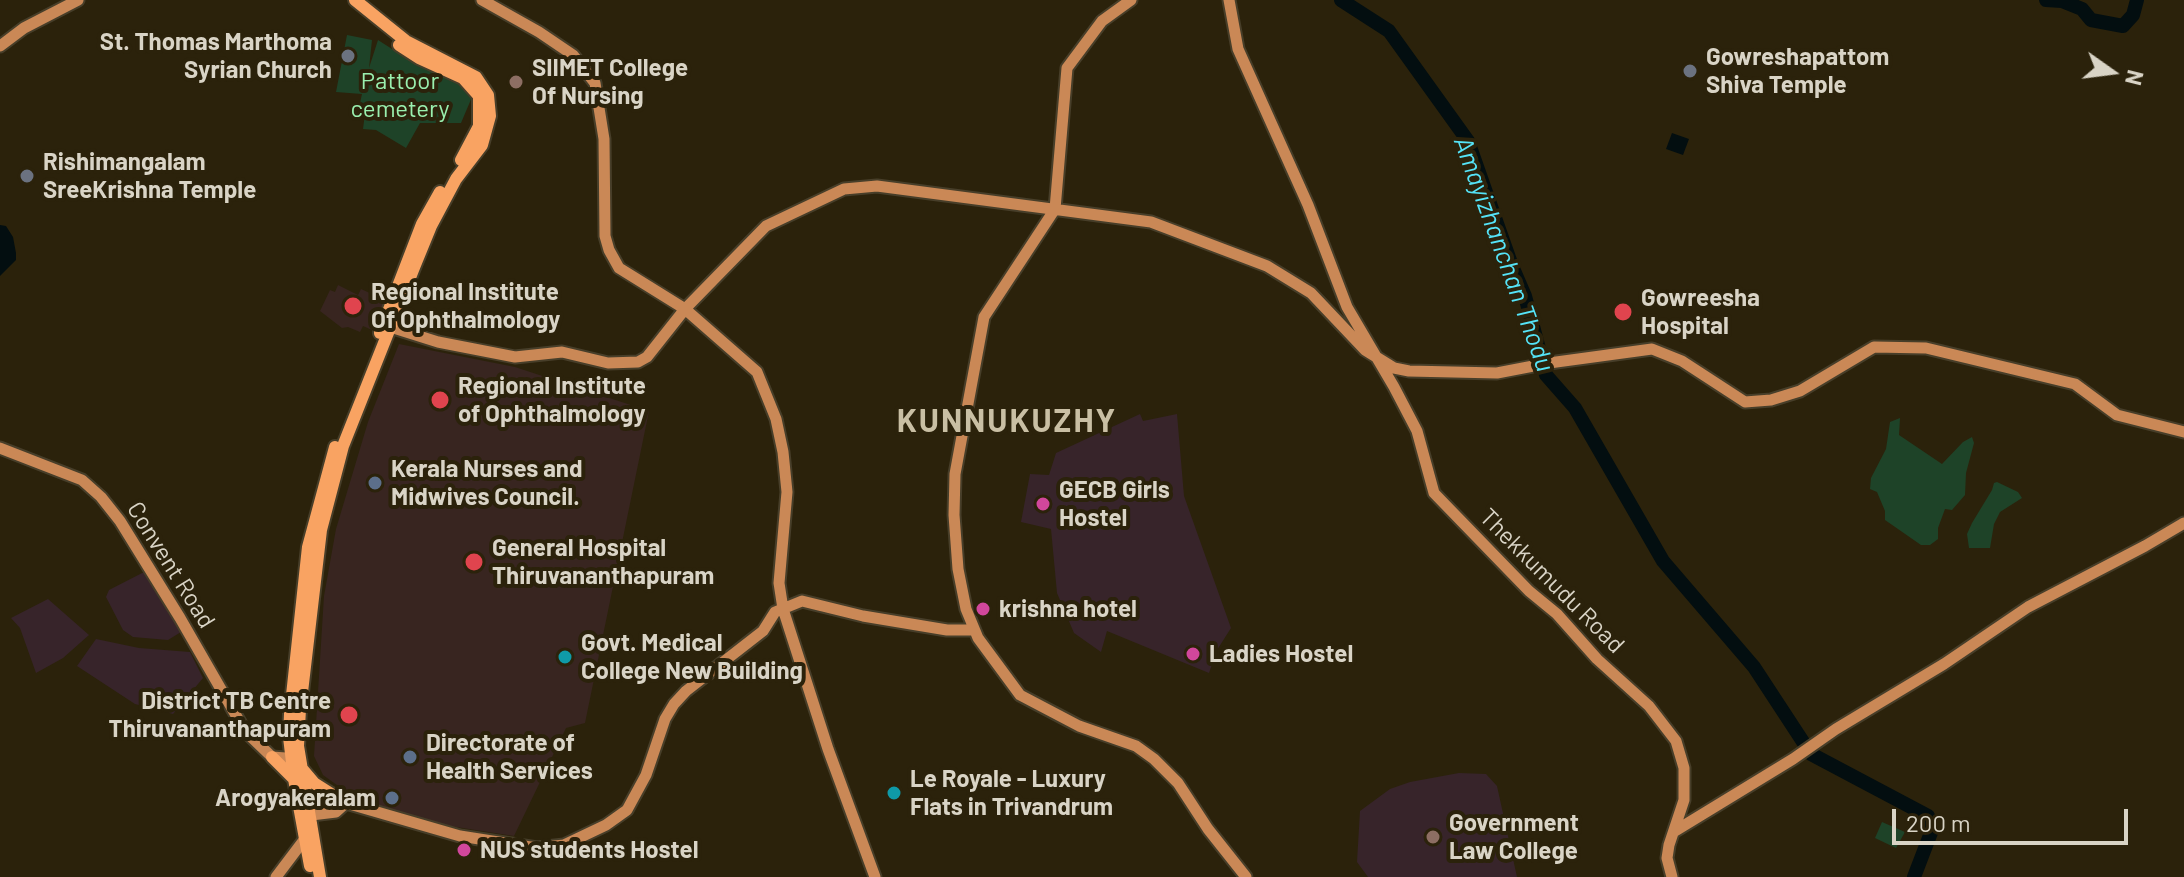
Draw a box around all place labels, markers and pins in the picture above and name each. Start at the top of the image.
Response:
place label: St. Thomas Marthoma Syrian Church [100,28,332,84]
place label: Gowreshapattom Shiva Temple [1706,43,1889,99]
marker: St. Thomas Marthoma Syrian Church [339,47,357,65]
place label: SIIMET College Of Nursing [532,54,688,110]
marker: Gowreshapattom Shiva Temple [1681,62,1699,80]
marker: SIIMET College Of Nursing [507,73,525,91]
place label: Rishimangalam SreeKrishna Temple [43,148,256,204]
marker: Rishimangalam SreeKrishna Temple [18,167,36,185]
place label: Regional Institute Of Ophthalmology [371,278,560,334]
place label: Gowreesha Hospital [1641,284,1760,340]
marker: Regional Institute Of Ophthalmology [342,295,364,317]
marker: Gowreesha Hospital [1612,301,1634,323]
place label: Regional Institute of Ophthalmology [458,372,646,428]
marker: Regional Institute of Ophthalmology [429,389,451,411]
place label: Kerala Nurses and Midwives Council. [391,455,582,511]
marker: Kerala Nurses and Midwives Council. [366,474,384,492]
place label: GECB Girls Hostel [1059,476,1170,532]
marker: GECB Girls Hostel [1034,495,1052,513]
place label: General Hospital Thiruvananthapuram [492,534,714,590]
marker: General Hospital Thiruvananthapuram [463,551,485,573]
place label: krishna hotel [999,595,1137,623]
marker: krishna hotel [974,600,992,618]
place label: Govt. Medical College New Building [581,629,803,685]
place label: Ladies Hostel [1209,640,1353,668]
marker: Ladies Hostel [1184,645,1202,663]
marker: Govt. Medical College New Building [556,648,574,666]
place label: District TB Centre Thiruvananthapuram [109,687,331,743]
marker: District TB Centre Thiruvananthapuram [338,704,360,726]
place label: Directorate of Health Services [426,729,593,785]
marker: Directorate of Health Services [401,748,419,766]
place label: Le Royale - Luxury Flats in Trivandrum [910,765,1113,821]
place label: Arogyakeralam [215,784,376,812]
marker: Le Royale - Luxury Flats in Trivandrum [885,784,903,802]
marker: Arogyakeralam [383,789,401,807]
place label: Government Law College [1449,809,1579,865]
marker: Government Law College [1424,828,1442,846]
place label: NUS students Hostel [480,836,699,864]
marker: NUS students Hostel [455,841,473,859]

